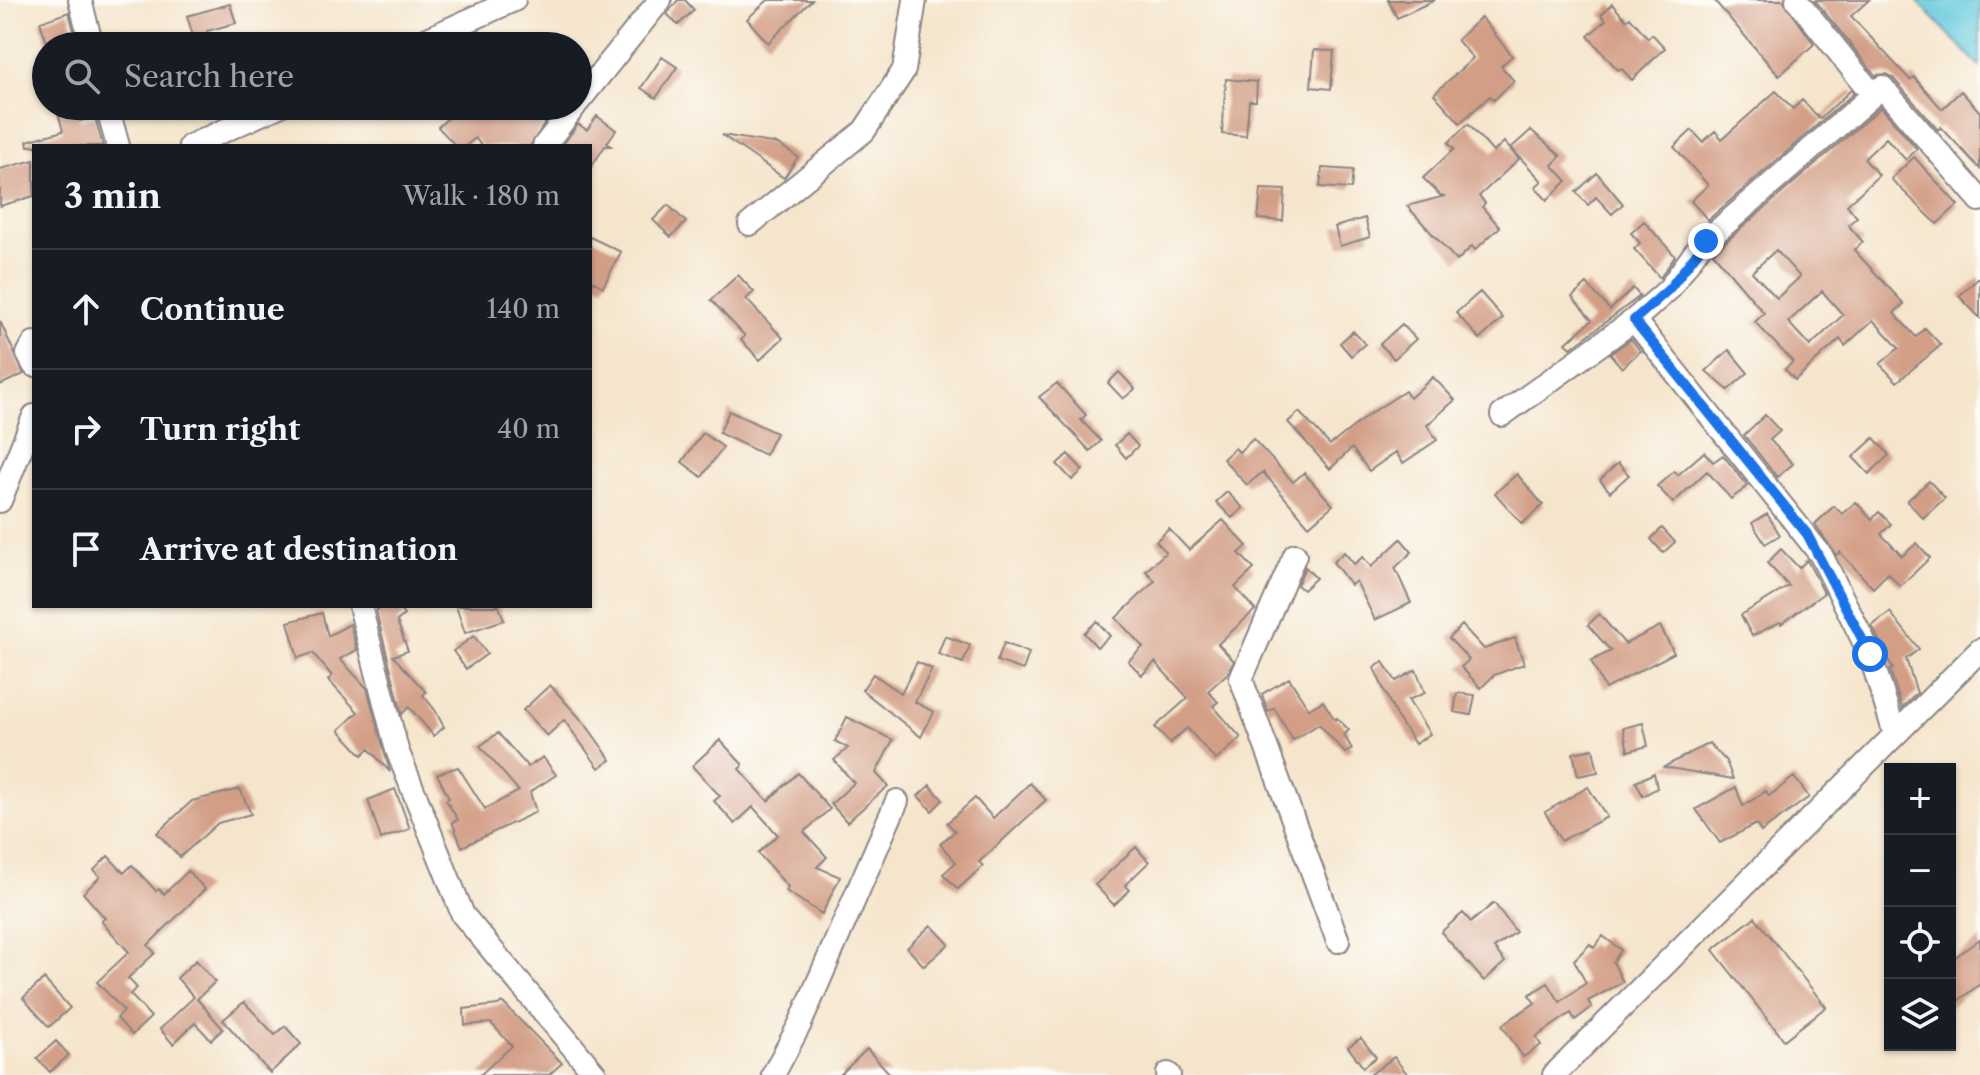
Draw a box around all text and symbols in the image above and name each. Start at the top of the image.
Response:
search box [32,32,592,120]
icon: search [60,54,104,98]
text: Search here [124,58,294,95]
text: 3 min [64,175,161,217]
text: Walk · 180 m [403,180,560,212]
route end [1688,223,1724,259]
icon: ahead [64,287,108,331]
text: Continue [140,291,285,328]
text: 140 m [486,293,560,325]
icon: right [64,407,108,451]
text: Turn right [140,411,300,448]
text: 40 m [497,413,560,445]
icon: arrive [64,527,108,571]
text: Arrive at destination [140,531,458,568]
route start [1852,636,1888,672]
map controls [1884,763,1956,1051]
button: + [1884,763,1956,835]
button: − [1884,835,1956,907]
button: locate [1884,907,1956,979]
button: layers [1884,979,1956,1051]

